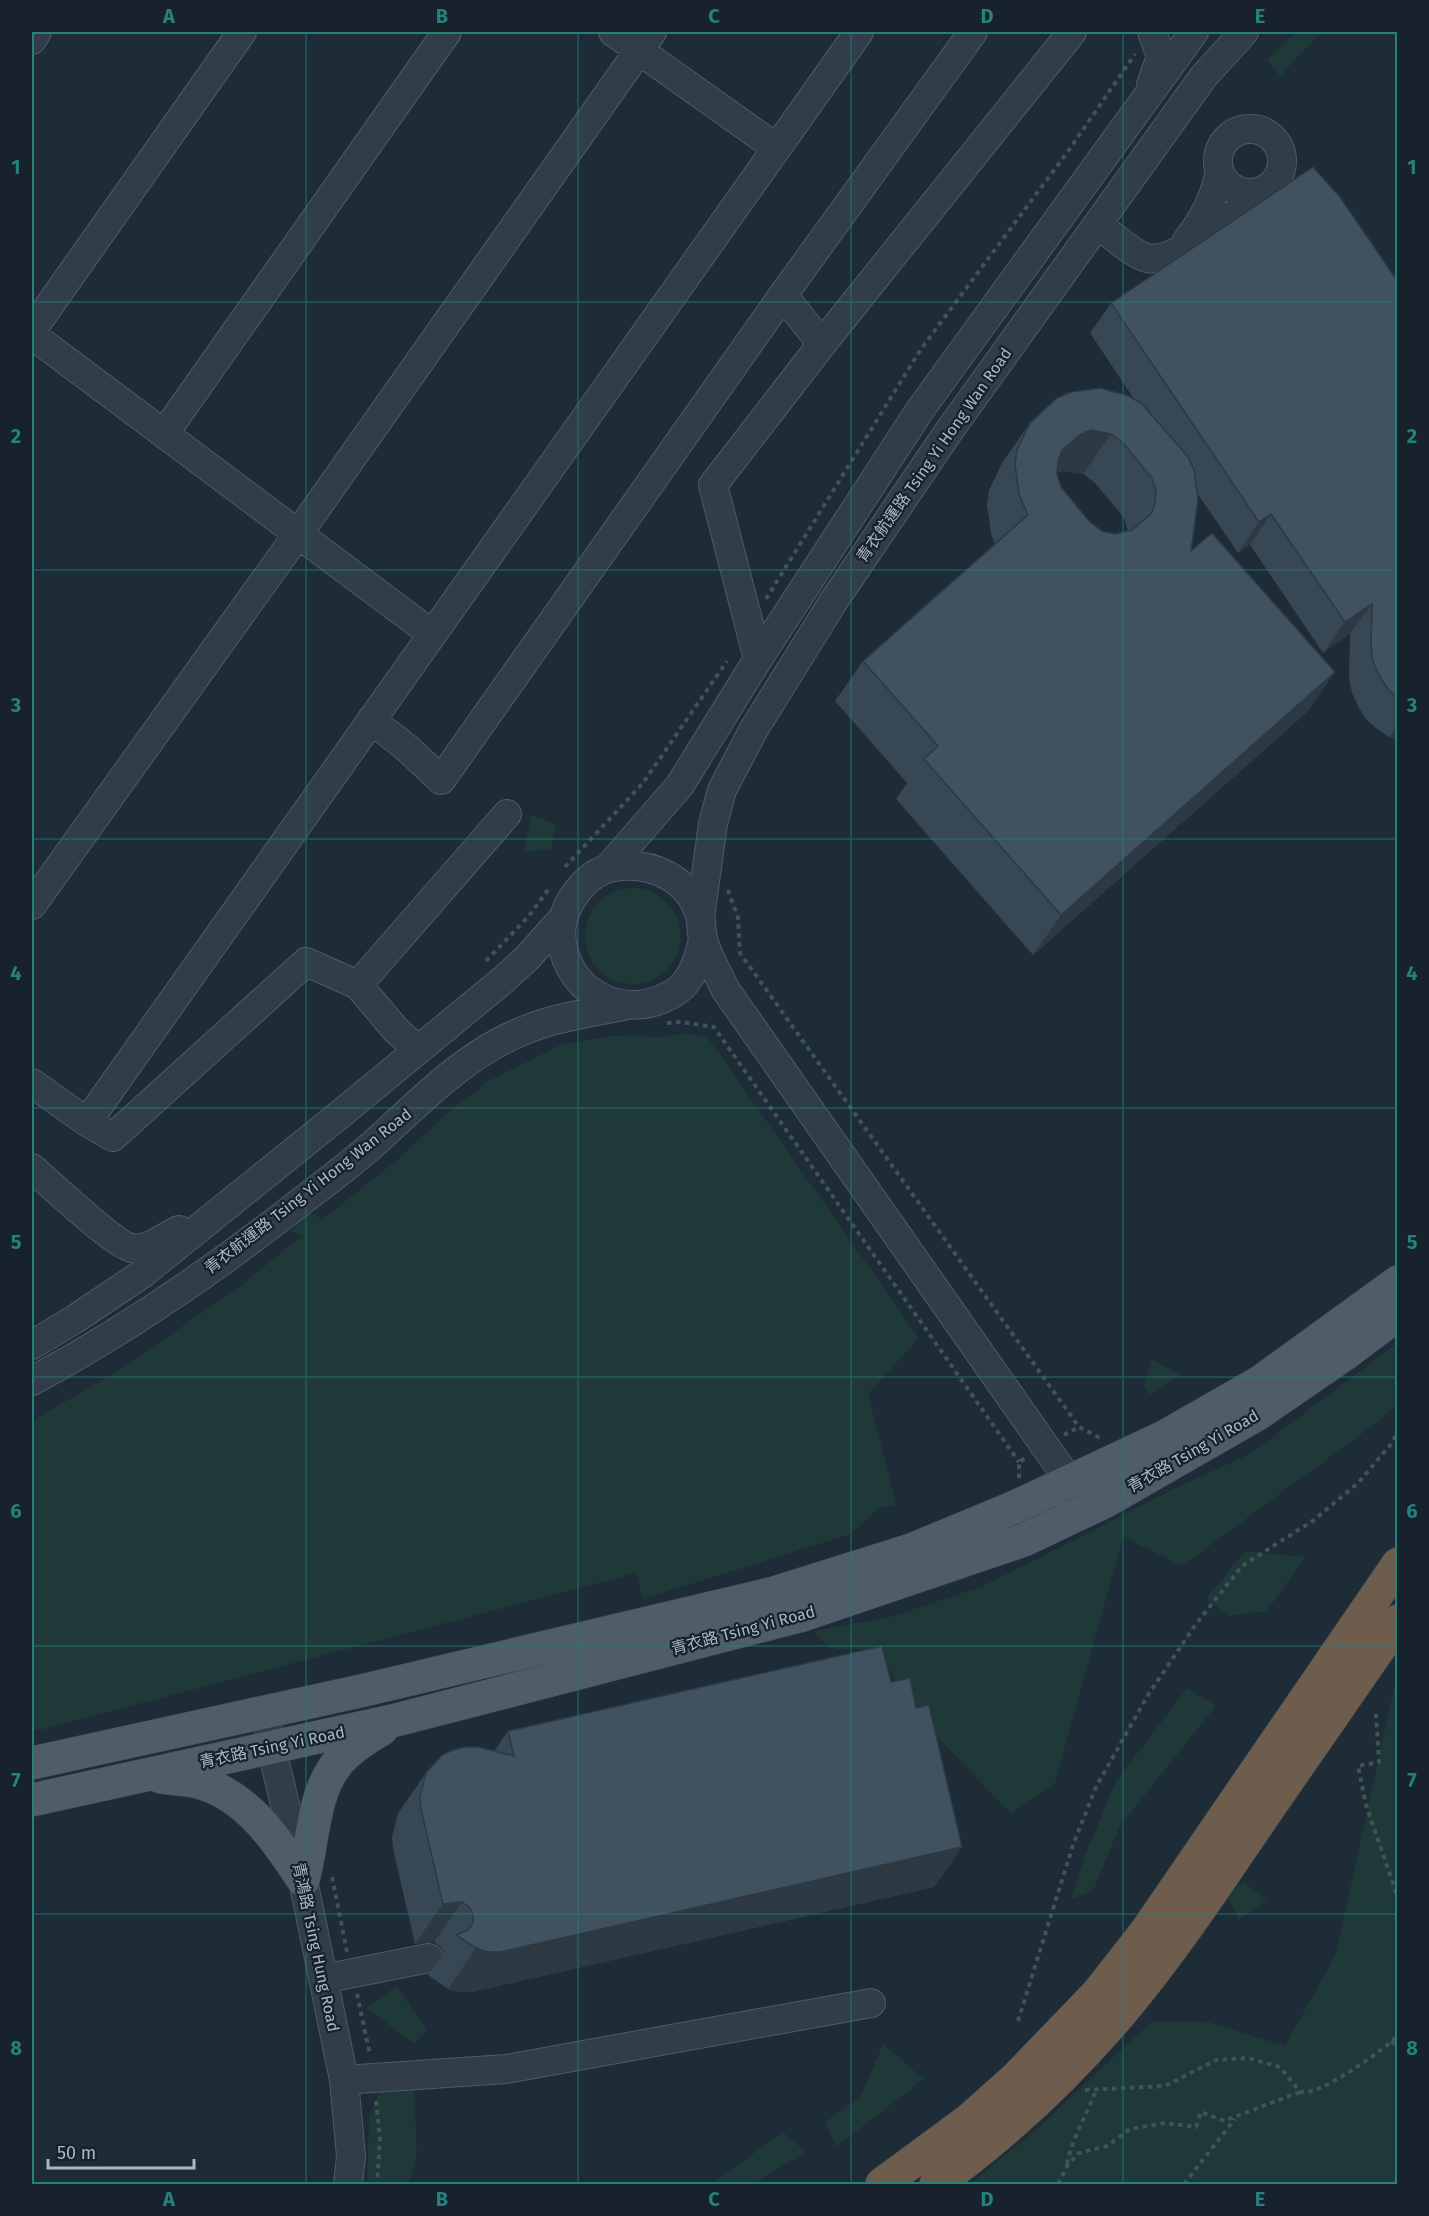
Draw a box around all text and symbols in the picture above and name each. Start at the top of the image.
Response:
text: A [162,4,176,28]
text: B [436,4,448,28]
text: C [708,4,720,28]
text: D [980,4,994,28]
text: E [1255,4,1265,28]
text: 1 [11,155,21,179]
text: 1 [1407,155,1417,179]
street label: 青衣航運路 Tsing Yi Hong Wan Road [852,344,1016,566]
text: 2 [11,424,21,448]
text: 2 [1407,424,1417,448]
text: 3 [10,693,21,717]
text: 3 [1406,693,1417,717]
text: 4 [10,961,22,985]
text: 4 [1406,961,1418,985]
street label: 青衣航運路 Tsing Yi Hong Wan Road [201,1104,415,1278]
text: 5 [11,1230,22,1254]
text: 5 [1407,1230,1418,1254]
street label: 青衣路 Tsing Yi Road [1124,1406,1262,1496]
text: 6 [10,1499,22,1523]
text: 6 [1406,1499,1418,1523]
street label: 青衣路 Tsing Yi Road [669,1602,817,1658]
street label: 青衣路 Tsing Yi Road [198,1722,346,1772]
text: 7 [11,1768,21,1792]
text: 7 [1407,1768,1417,1792]
street label: 青鴻路 Tsing Hung Road [289,1861,343,2033]
text: 8 [10,2036,22,2060]
text: 8 [1406,2036,1418,2060]
scale bar [48,2132,194,2170]
text: 50 m [57,2142,96,2164]
text: A [162,2187,176,2211]
text: B [436,2187,448,2211]
text: C [708,2187,720,2211]
text: D [980,2187,994,2211]
text: E [1255,2187,1265,2211]

